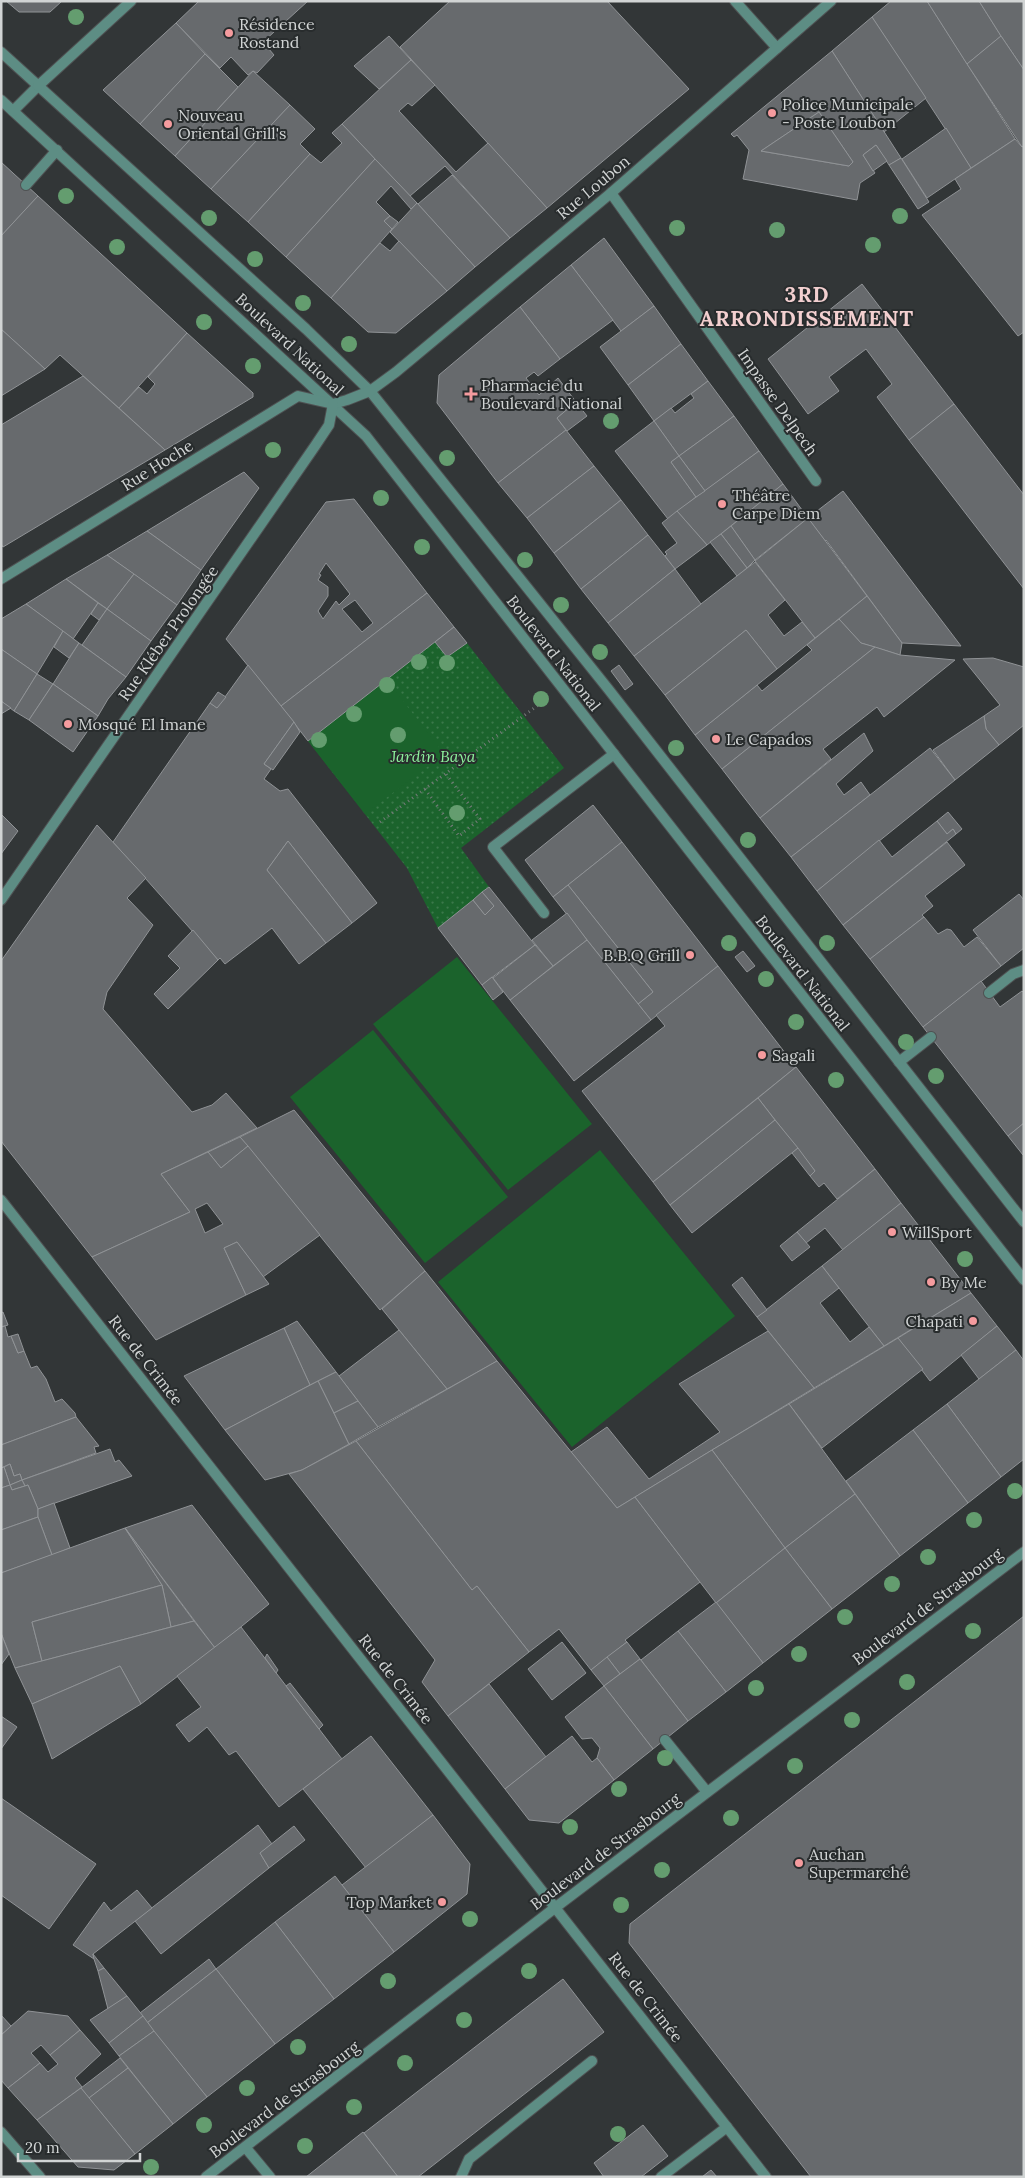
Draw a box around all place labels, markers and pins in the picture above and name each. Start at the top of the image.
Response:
place label: Résidence Rostand [239,14,315,52]
marker: Résidence Rostand [223,27,235,39]
place label: Police Municipale - Poste Loubon [782,94,914,132]
place label: Nouveau Oriental Grill's [178,105,286,143]
marker: Police Municipale - Poste Loubon [766,107,778,119]
marker: Nouveau Oriental Grill's [162,118,174,130]
place label: Pharmacie du Boulevard National [481,375,622,413]
marker: Pharmacie du Boulevard National [465,388,477,400]
place label: Théâtre Carpe Diem [732,485,820,523]
marker: Théâtre Carpe Diem [716,498,728,510]
place label: Mosqué El Imane [78,714,206,734]
marker: Mosqué El Imane [62,718,74,730]
place label: Le Capados [726,729,812,749]
marker: Le Capados [710,733,722,745]
place label: B.B.Q Grill [603,945,680,965]
marker: B.B.Q Grill [684,949,696,961]
place label: Sagali [772,1045,815,1065]
marker: Sagali [756,1049,768,1061]
place label: WillSport [902,1222,973,1242]
marker: WillSport [886,1226,898,1238]
place label: By Me [941,1272,987,1292]
marker: By Me [925,1276,937,1288]
place label: Chapati [906,1311,963,1331]
marker: Chapati [967,1315,979,1327]
place label: Auchan Supermarché [808,1844,909,1882]
marker: Auchan Supermarché [793,1857,805,1869]
place label: Top Market [346,1892,433,1912]
marker: Top Market [436,1896,448,1908]

